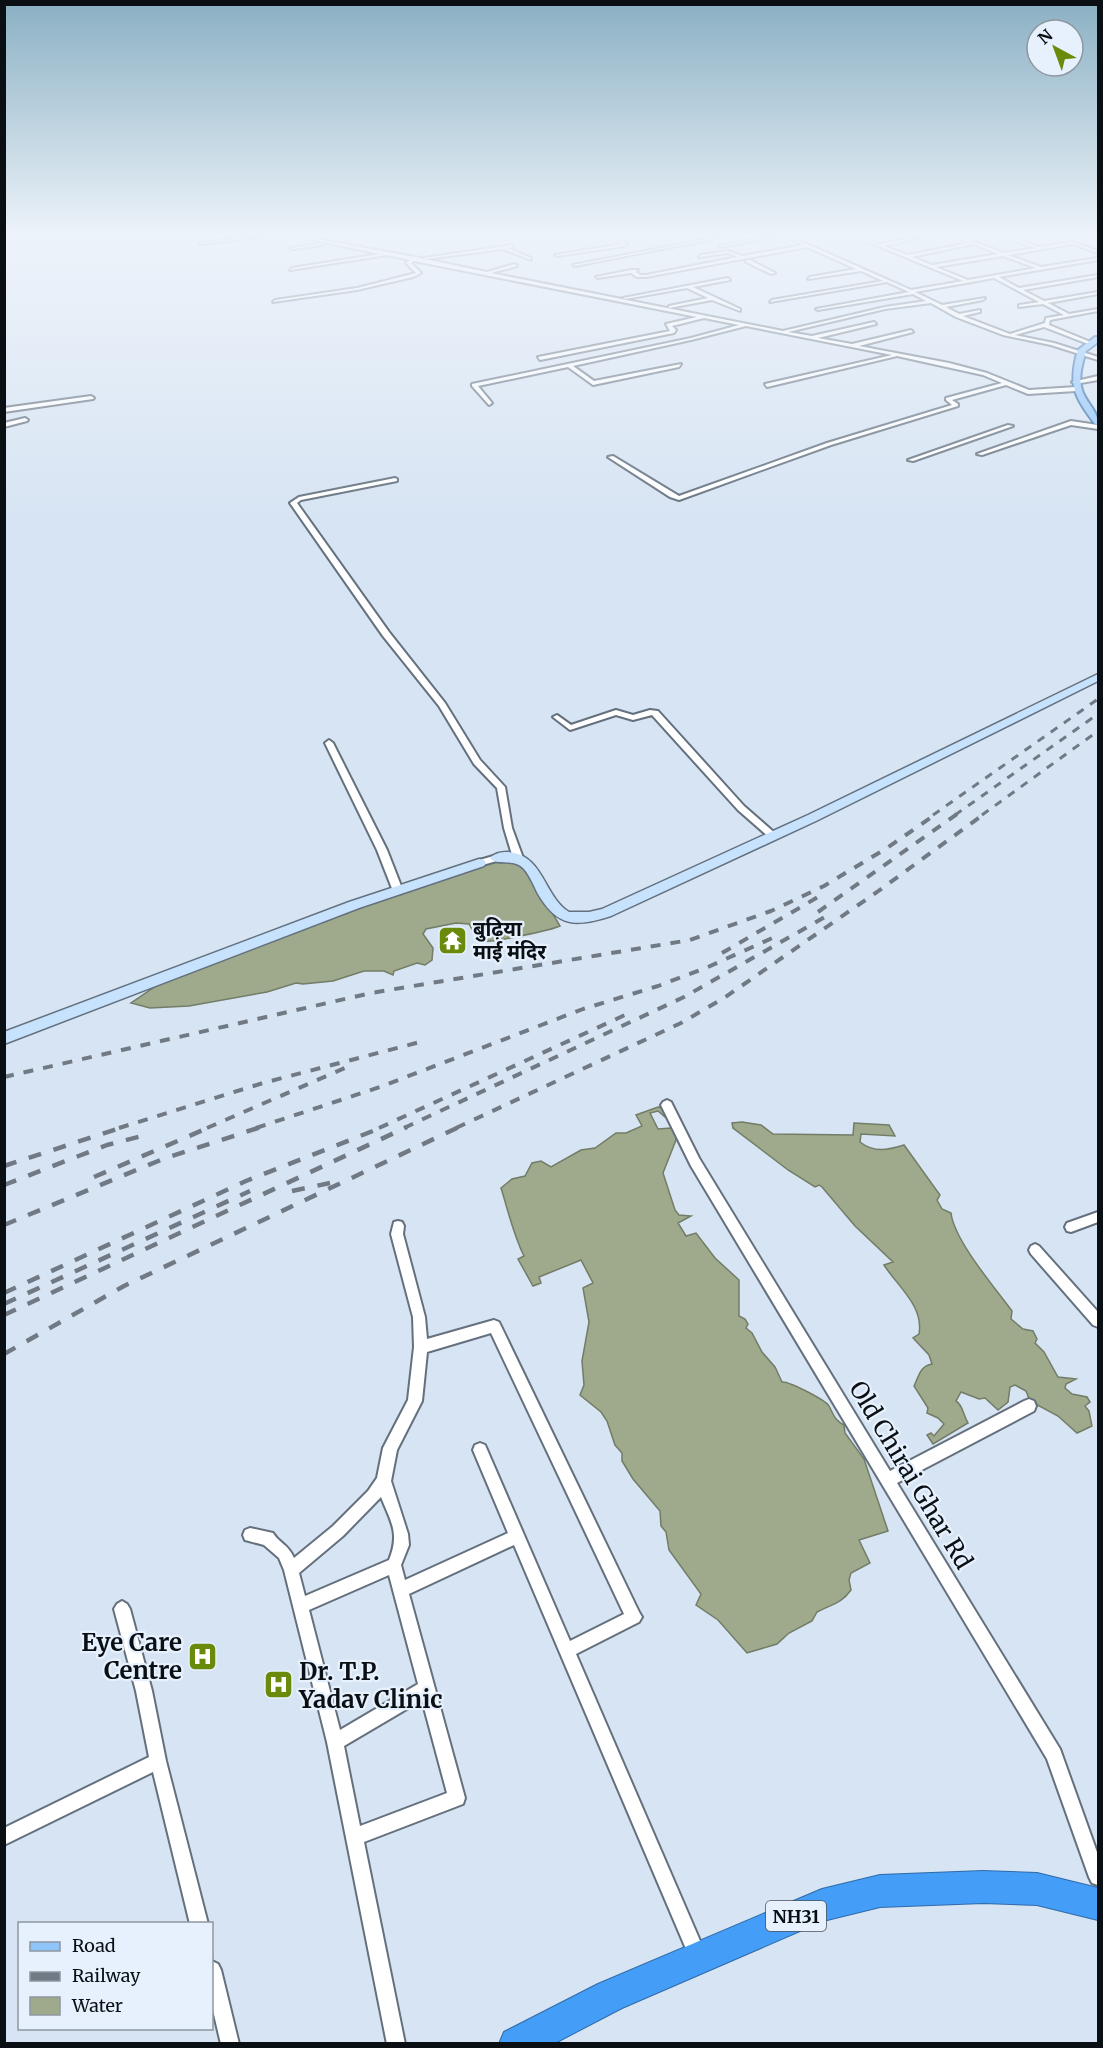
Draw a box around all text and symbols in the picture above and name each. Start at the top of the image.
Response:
north arrow [1025,18,1085,78]
text: N [1034,25,1057,48]
place label: बुढ़िया माई मंदिर [473,916,547,964]
temple icon: बुढ़िया माई मंदिर [436,924,468,956]
street label: Old Chirai Ghar Rd [843,1375,979,1575]
place label: Eye Care Centre [81,1627,182,1686]
hospital icon: Eye Care Centre [187,1640,219,1672]
place label: Dr. T.P. Yadav Clinic [298,1656,443,1715]
hospital icon: Dr. T.P. Yadav Clinic [262,1669,294,1701]
road number: NH31 [766,1901,826,1931]
legend [18,1922,213,2030]
text: Road [72,1934,116,1957]
text: Railway [72,1964,141,1987]
text: Water [71,1994,123,2017]

